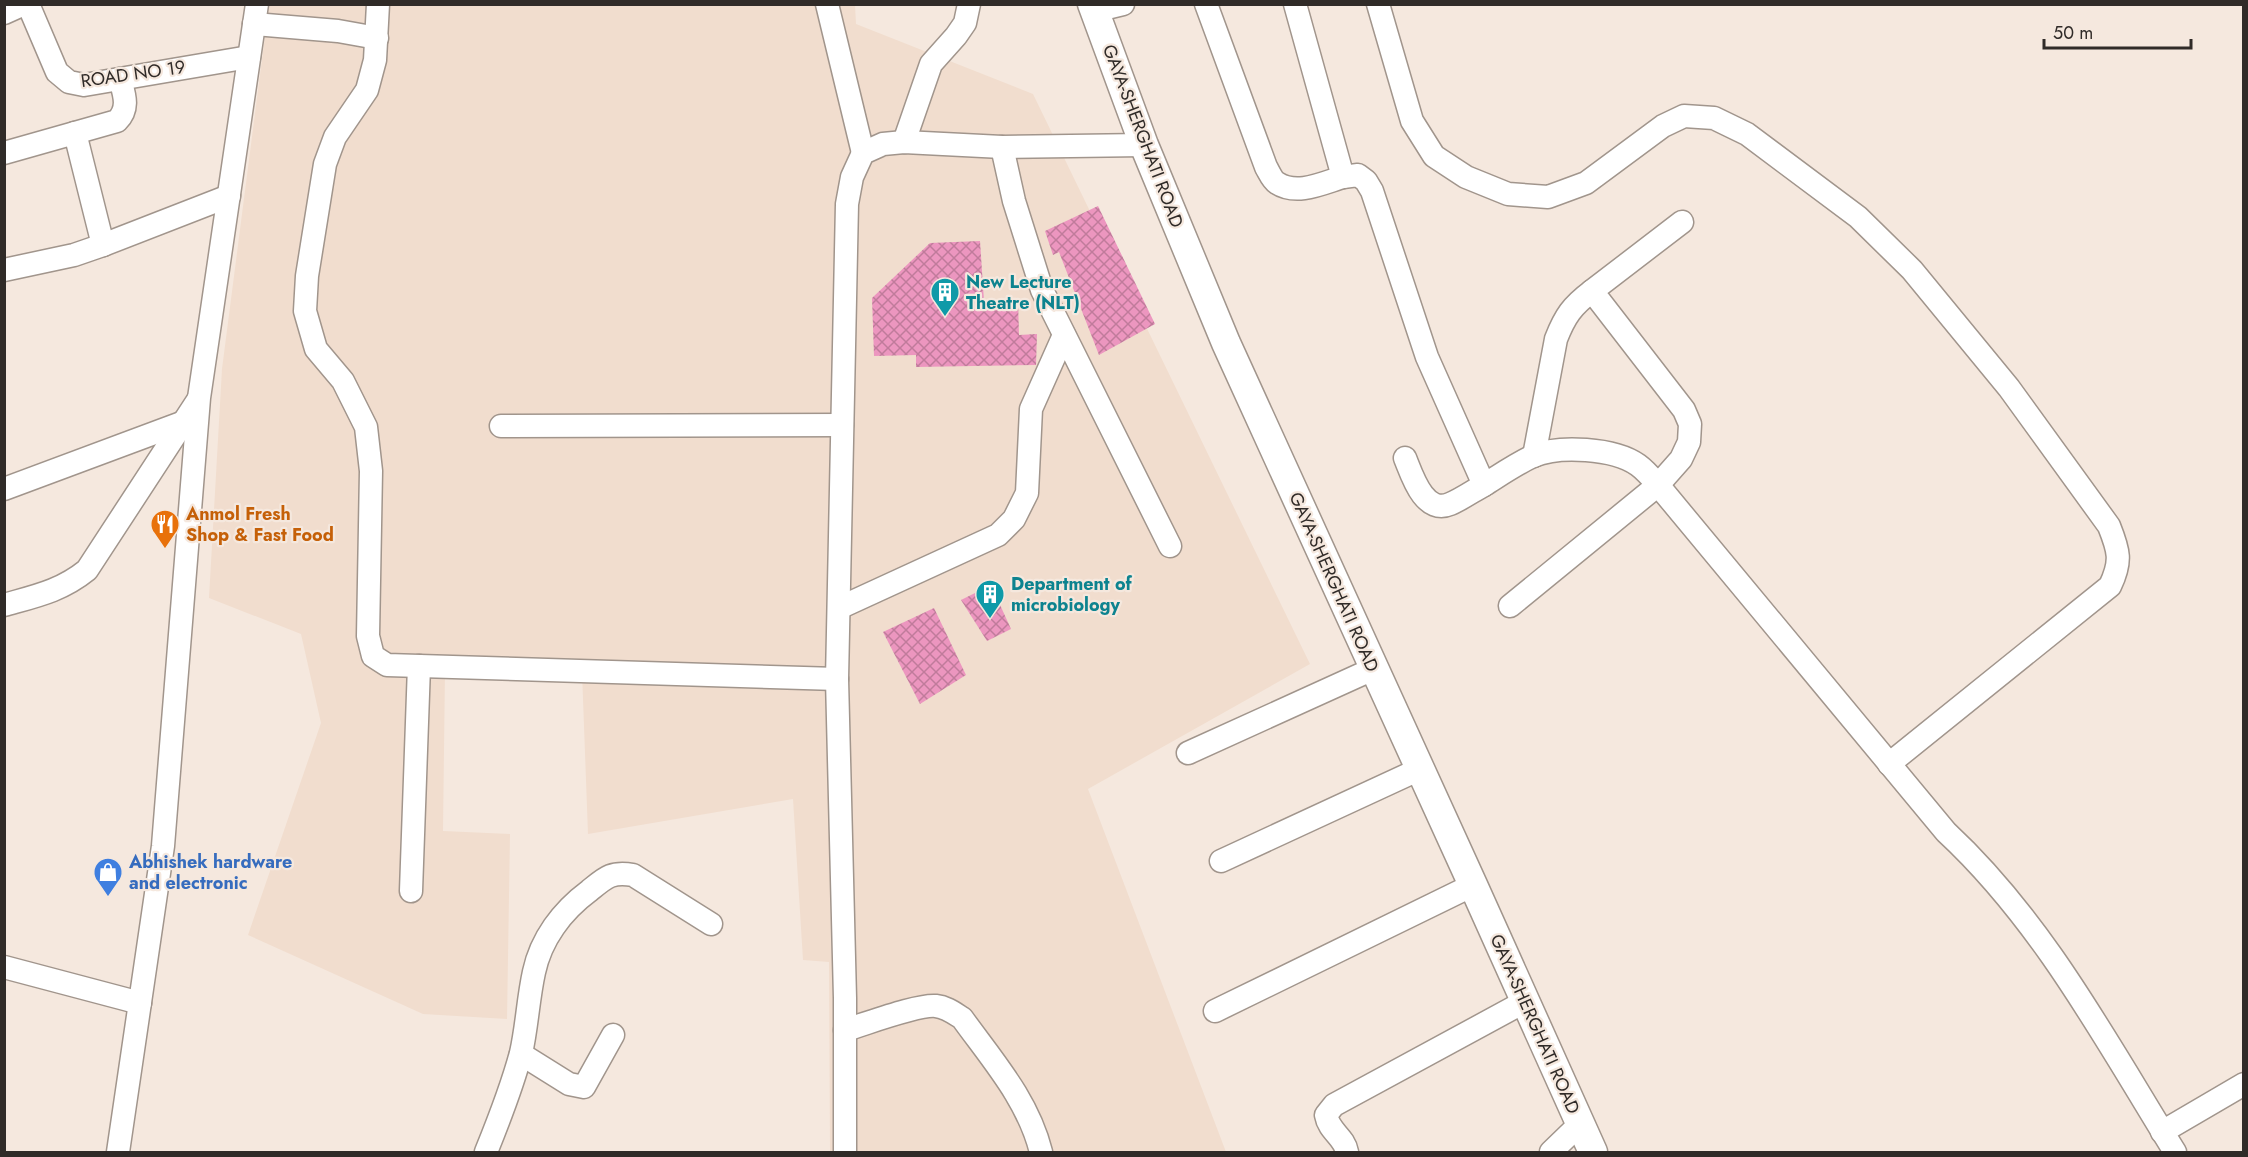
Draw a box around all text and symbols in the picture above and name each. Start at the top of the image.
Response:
scale bar [2044,12,2191,50]
text: 50 m [2053,20,2093,46]
street label: GAYA-SHERGHATI ROAD [1096,41,1190,231]
street label: ROAD NO 19 [79,54,187,94]
place label: New Lecture Theatre (NLT) [966,269,1080,316]
building icon: New Lecture Theatre (NLT) [929,276,961,318]
street label: GAYA-SHERGHATI ROAD [1283,488,1385,676]
place label: Anmol Fresh Shop & Fast Food [185,501,334,548]
restaurant icon: Anmol Fresh Shop & Fast Food [149,508,181,550]
place label: Department of microbiology [1011,571,1133,618]
building icon: Department of microbiology [974,578,1006,620]
place label: Abhishek hardware and electronic [128,849,292,896]
shop icon: Abhishek hardware and electronic [92,856,124,898]
street label: GAYA-SHERGHATI ROAD [1484,930,1586,1118]

